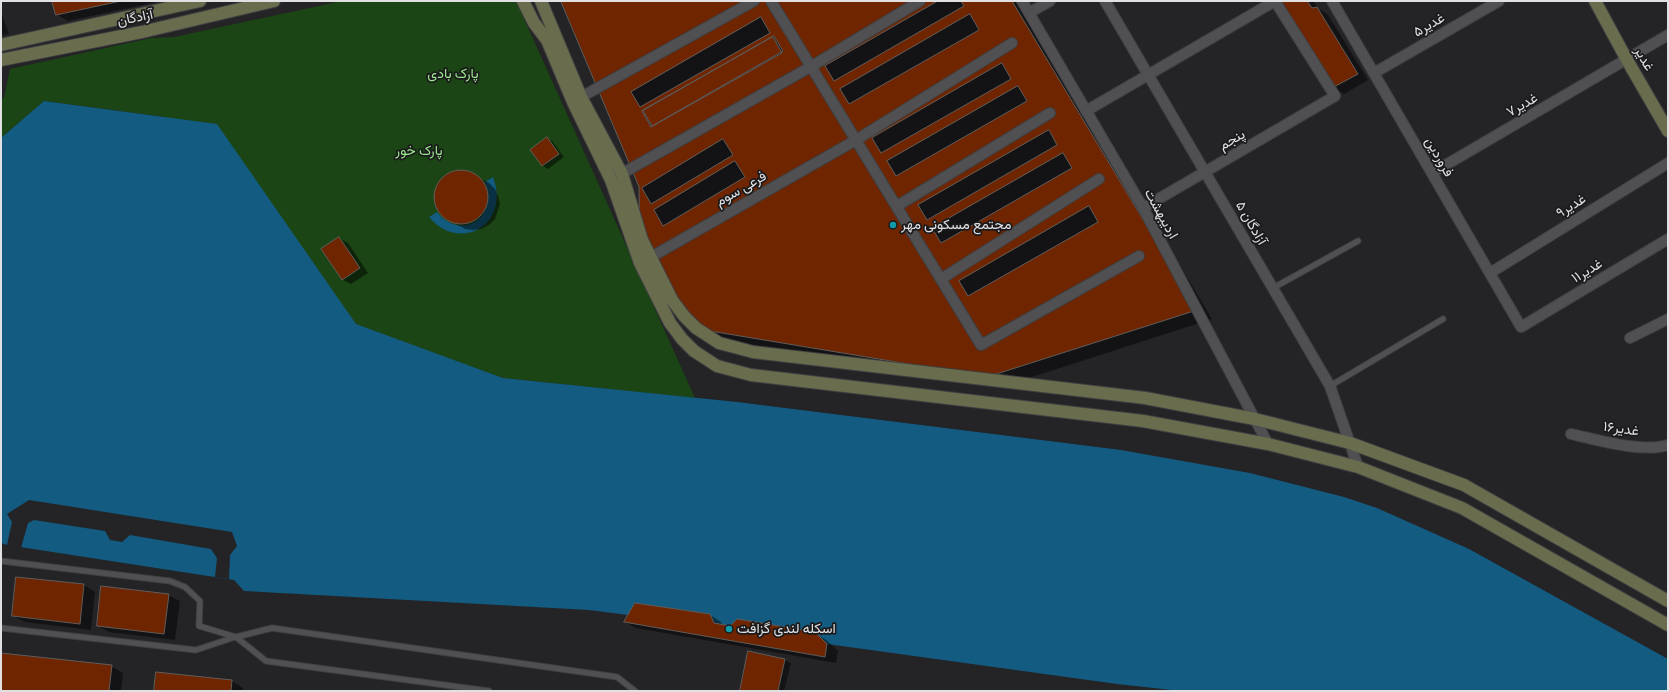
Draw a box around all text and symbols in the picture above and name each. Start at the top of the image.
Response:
street label: آزادگان [116,6,154,30]
street label: غدیر۵ [1410,9,1448,41]
street label: غدیر [1631,44,1657,74]
park label: پارک بادی [427,66,479,82]
street label: غدیر۷ [1503,89,1541,121]
street label: پنجم [1216,126,1248,154]
street label: فروردین [1421,134,1457,180]
park label: پارک خور [395,143,443,159]
street label: فرعی سوم [713,168,769,210]
street label: اردیبهشت [1140,186,1182,242]
street label: غدیر۹ [1553,190,1589,222]
street label: آزادگان ۵ [1232,198,1270,248]
place label: مجتمع مسکونی مهر [901,217,1011,233]
marker: مجتمع مسکونی مهر [888,220,898,230]
street label: غدیر۱۱ [1568,255,1606,287]
street label: غدیر۱۶ [1602,418,1640,440]
place label: اسکله لندی گزافت [737,621,836,637]
marker: اسکله لندی گزافت [724,624,734,634]

